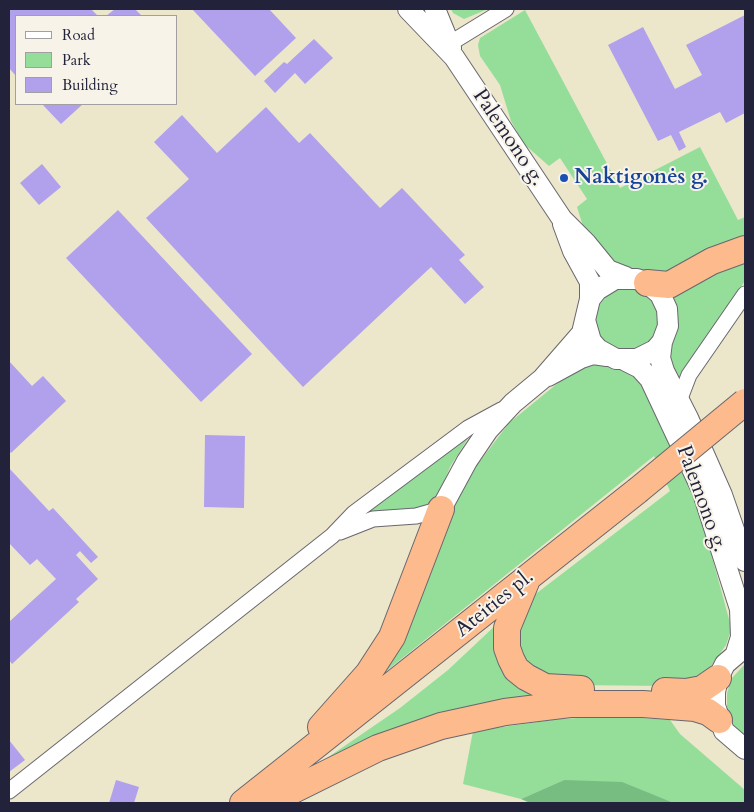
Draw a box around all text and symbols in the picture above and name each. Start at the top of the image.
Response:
legend [15,15,178,105]
text: Road [62,25,95,45]
text: Park [62,50,91,70]
text: Building [62,75,118,95]
street label: Palemono g. [466,85,550,191]
place label: Naktigonės g. [574,165,708,191]
marker: Naktigonės g. [558,172,570,184]
street label: Palemono g. [670,442,732,556]
street label: Ateities pl. [451,565,539,643]

